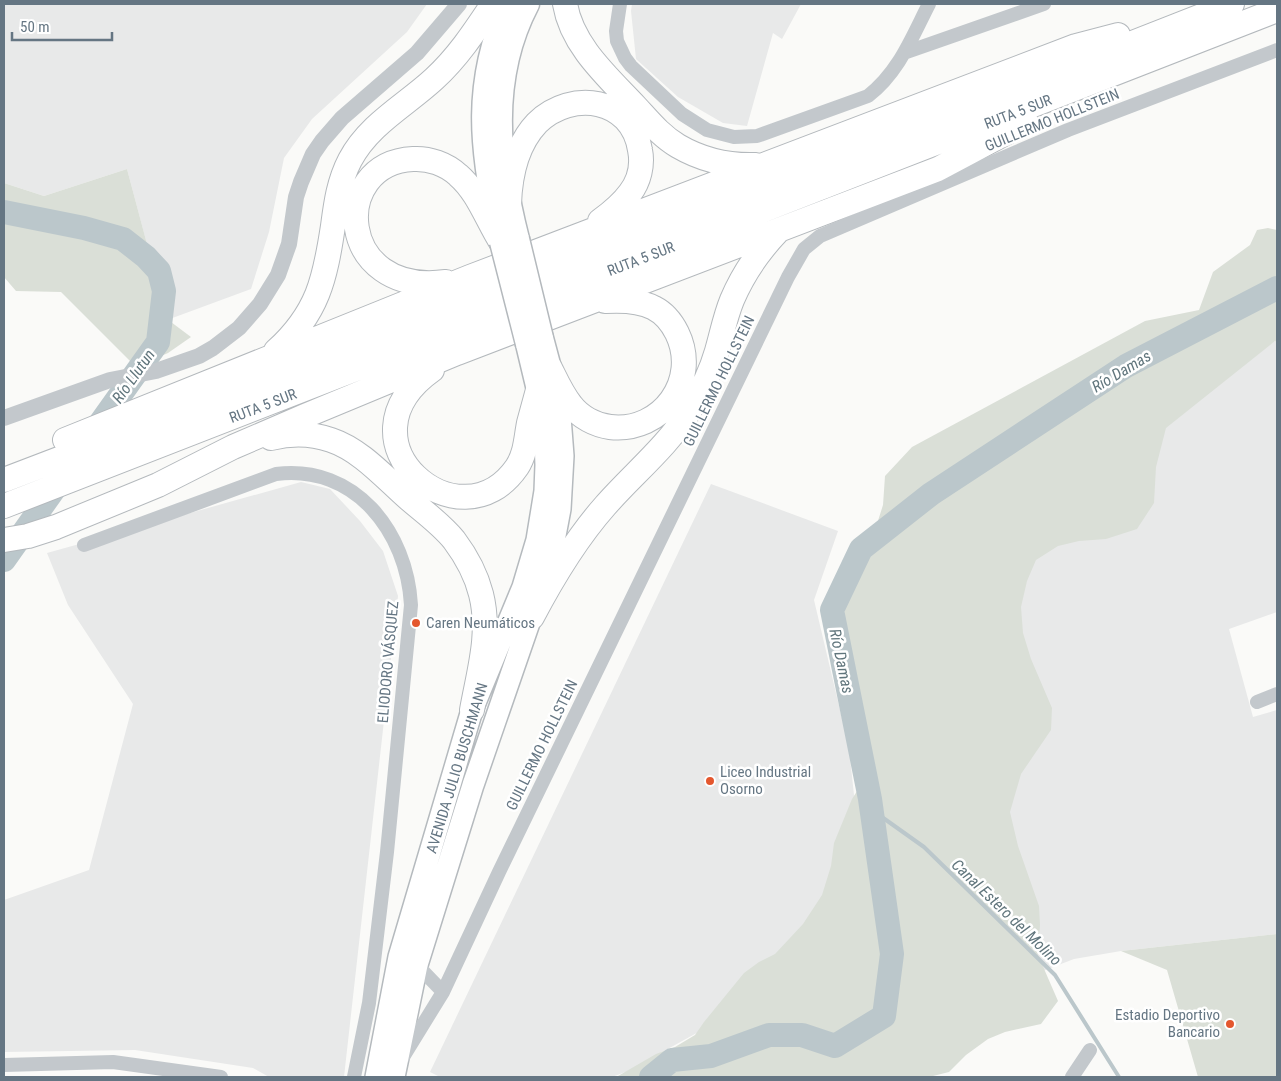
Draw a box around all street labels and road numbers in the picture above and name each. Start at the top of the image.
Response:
street label: GUILLERMO HOLLSTEIN [982,85,1122,155]
street label: RUTA 5 SUR [982,91,1054,133]
street label: RUTA 5 SUR [605,238,677,280]
street label: GUILLERMO HOLLSTEIN [680,313,758,449]
street label: RUTA 5 SUR [227,385,299,427]
street label: ELIODORO VÁSQUEZ [374,600,402,724]
street label: GUILLERMO HOLLSTEIN [503,677,581,813]
street label: AVENIDA JULIO BUSCHMANN [422,681,492,855]

